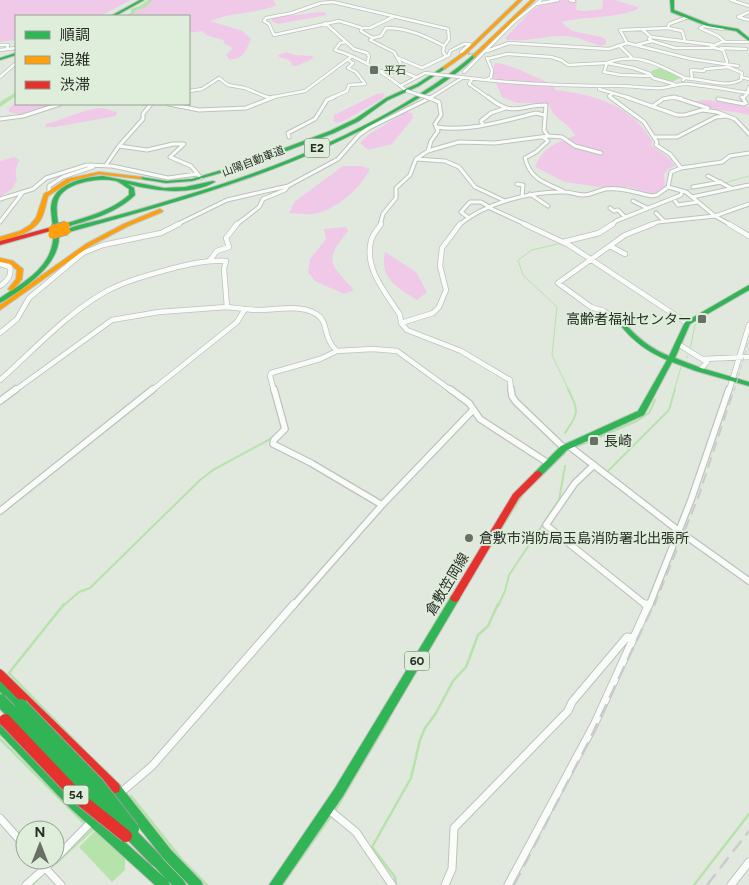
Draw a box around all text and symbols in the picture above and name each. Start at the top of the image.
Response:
legend [15,15,190,105]
text: 順調 [60,26,90,44]
text: 混雑 [60,51,90,69]
marker: 平石 [368,64,380,76]
place label: 平石 [384,64,406,77]
text: 渋滞 [60,76,90,94]
road number: E2 [304,138,330,158]
street label: 山陽自動車道 [220,144,286,179]
place label: 高齢者福祉センター [566,311,692,328]
marker: 高齢者福祉センター [696,313,708,325]
place label: 長崎 [604,433,632,450]
marker: 長崎 [588,435,600,447]
place label: 倉敷市消防局玉島消防署北出張所 [479,530,689,547]
marker: 倉敷市消防局玉島消防署北出張所 [463,532,475,544]
street label: 倉敷笠岡線 [422,550,473,619]
road number: 60 [404,651,430,670]
road number: 54 [64,786,88,804]
north arrow [15,820,65,870]
text: N [35,824,45,841]

